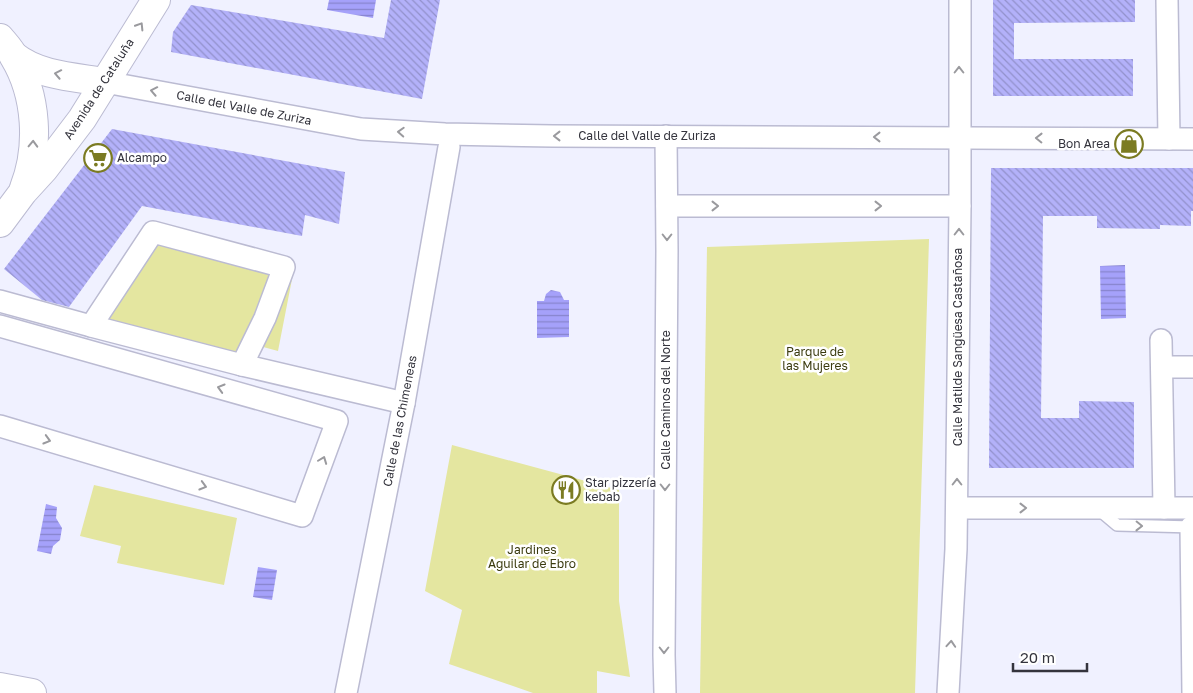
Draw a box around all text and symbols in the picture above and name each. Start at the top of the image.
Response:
one-way arrow [133,22,143,31]
street label: Avenida de Cataluña [60,35,137,142]
one-way arrow [954,65,964,73]
one-way arrow [53,69,62,80]
one-way arrow [150,86,159,96]
street label: Calle del Valle de Zuriza [175,87,313,128]
one-way arrow [396,126,404,137]
street label: Calle del Valle de Zuriza [578,128,716,143]
shop icon: Bon Area [1114,129,1144,159]
one-way arrow [553,131,560,141]
one-way arrow [873,132,880,142]
one-way arrow [1035,133,1043,143]
place label: Bon Area [1058,136,1110,151]
one-way arrow [28,140,38,148]
supermarket icon: Alcampo [83,143,113,173]
place label: Alcampo [117,150,167,165]
one-way arrow [712,201,720,211]
one-way arrow [874,201,882,211]
one-way arrow [954,228,964,236]
one-way arrow [662,234,672,242]
street label: Calle Matilde Sangüesa Castañosa [950,248,965,446]
street label: Calle Caminos del Norte [658,330,673,470]
park label: Parque de las Mujeres [782,344,848,373]
street label: Calle de las Chimeneas [379,354,420,488]
one-way arrow [218,384,226,394]
one-way arrow [42,435,50,445]
one-way arrow [317,457,327,465]
restaurant icon: Star pizzería kebab [551,475,581,505]
place label: Star pizzería kebab [585,475,656,504]
one-way arrow [952,478,962,486]
one-way arrow [198,481,206,491]
one-way arrow [660,483,671,491]
one-way arrow [1020,503,1027,513]
one-way arrow [1136,520,1144,531]
park label: Jardines Aguilar de Ebro [488,542,576,571]
one-way arrow [946,640,957,648]
scale bar [1013,640,1087,672]
one-way arrow [659,646,669,654]
text: 20 m [1020,648,1055,666]

